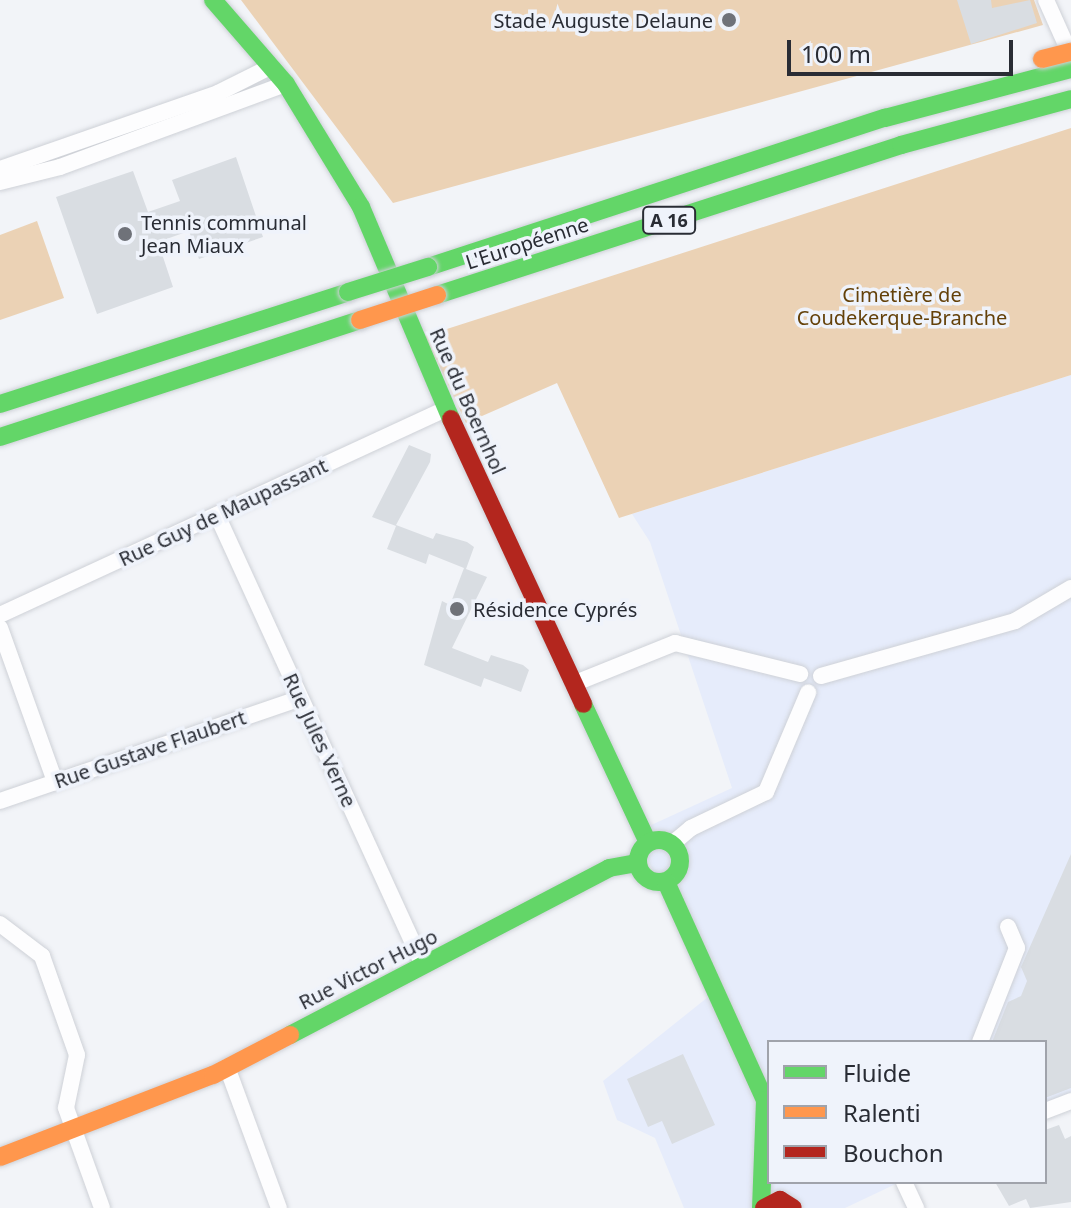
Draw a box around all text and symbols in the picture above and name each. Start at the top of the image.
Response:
place label: Stade Auguste Delaune [493,8,713,32]
marker: Stade Auguste Delaune [720,11,738,29]
scale bar [791,24,1017,74]
text: 100 m [801,37,871,70]
road number: A 16 [641,206,697,234]
place label: Tennis communal Jean Miaux [141,210,307,257]
street label: L'Européenne [463,212,591,274]
marker: Tennis communal Jean Miaux [116,225,134,243]
park label: Cimetière de Coudekerque-Branche [797,282,1007,329]
street label: Rue du Boernhol [425,324,511,478]
street label: Rue Guy de Maupassant [115,453,331,571]
place label: Résidence Cyprés [473,597,637,621]
marker: Résidence Cyprés [448,600,466,618]
street label: Rue Jules Verne [278,669,362,811]
street label: Rue Gustave Flaubert [51,705,249,793]
street label: Rue Victor Hugo [295,924,441,1014]
legend [767,1040,1047,1184]
text: Fluide [843,1056,911,1089]
text: Ralenti [843,1096,921,1129]
text: Bouchon [843,1136,944,1169]

